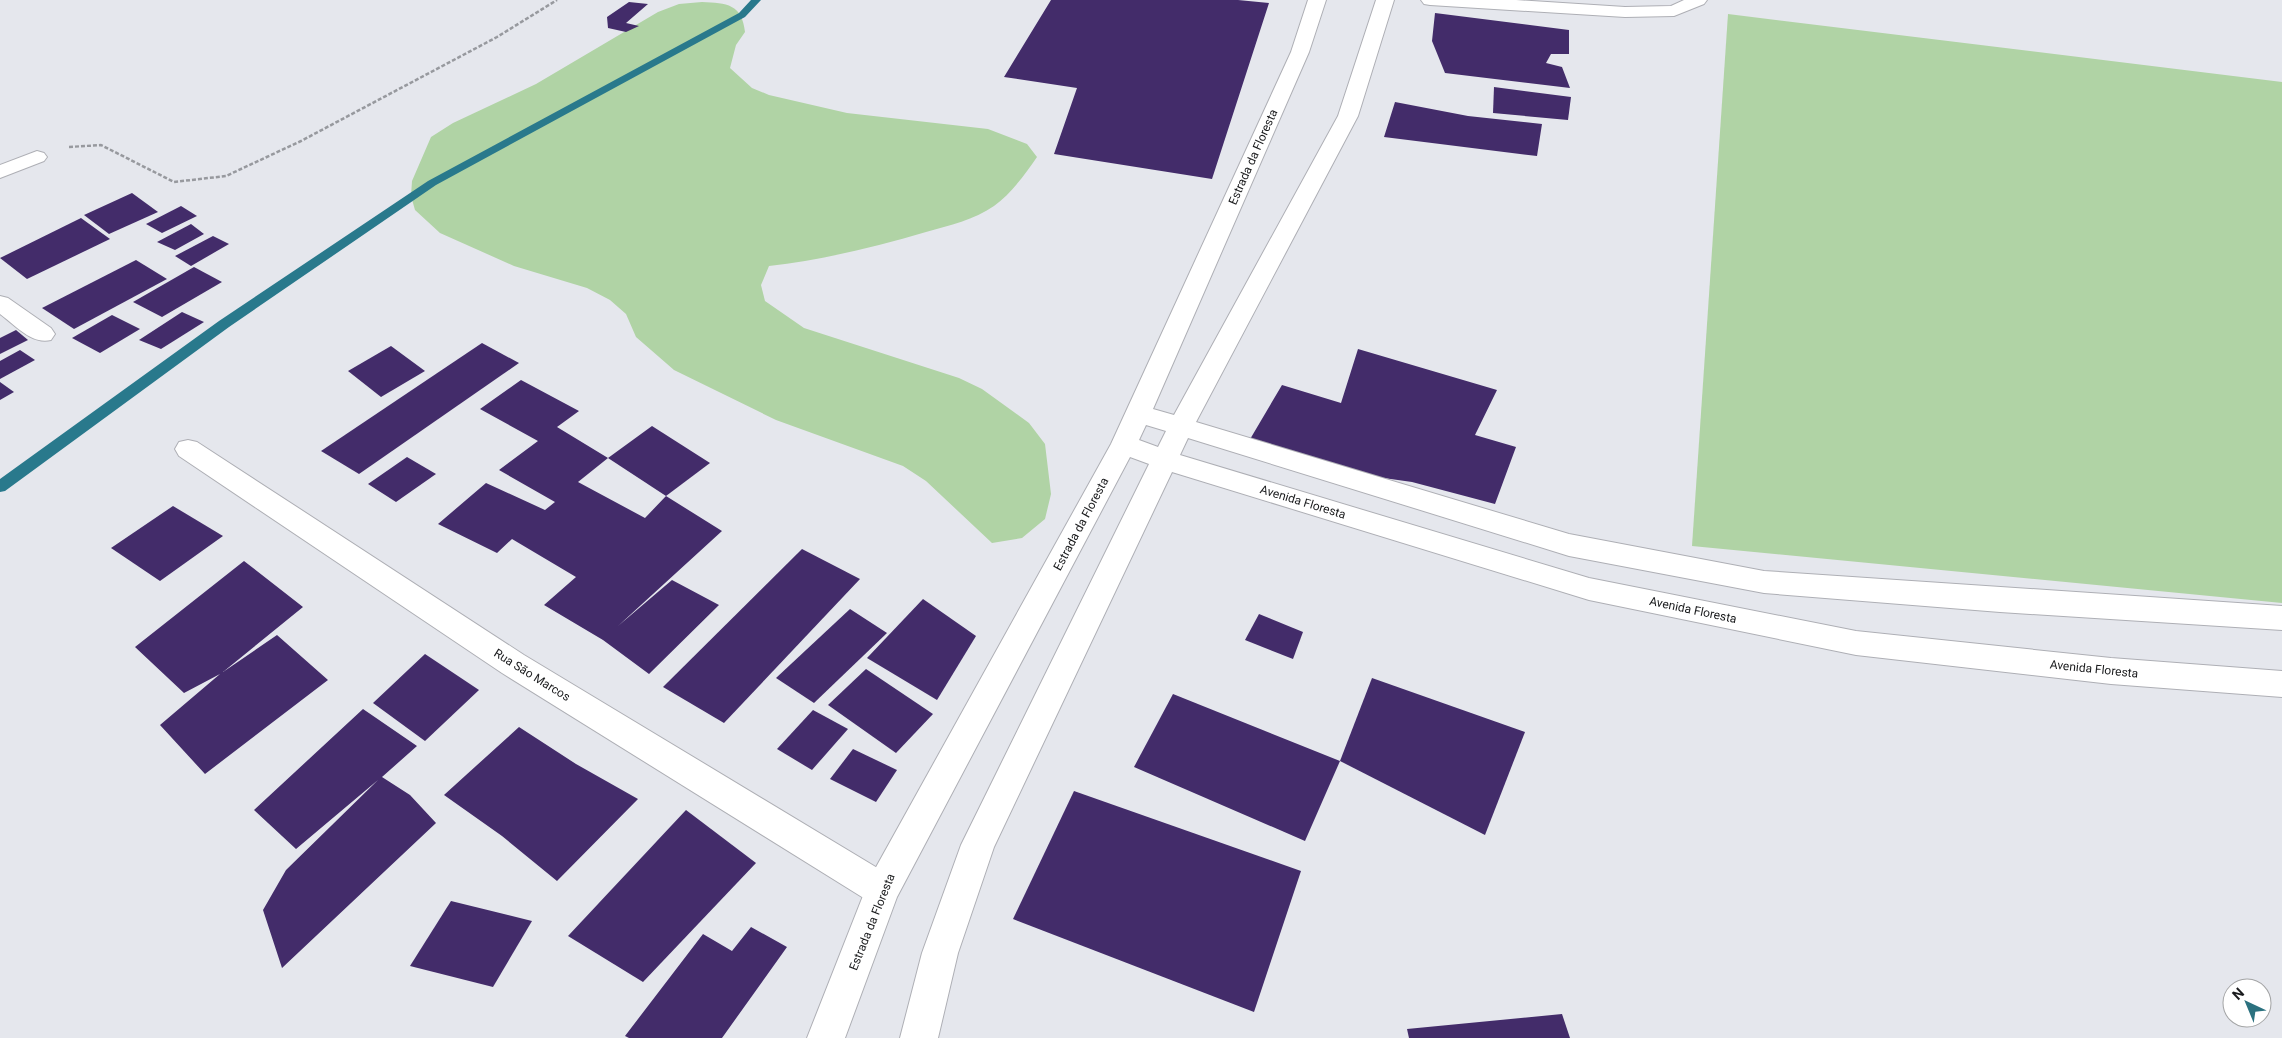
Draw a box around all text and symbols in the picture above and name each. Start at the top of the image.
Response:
street label: Estrada da Floresta [1226,107,1280,207]
street label: Estrada da Floresta [1051,475,1111,573]
street label: Avenida Floresta [1258,482,1348,522]
street label: Avenida Floresta [1648,594,1738,626]
street label: Rua São Marcos [491,646,573,704]
street label: Avenida Floresta [2049,657,2139,681]
street label: Estrada da Floresta [846,872,898,972]
north arrow [2222,978,2272,1028]
text: N [2229,984,2247,1003]

